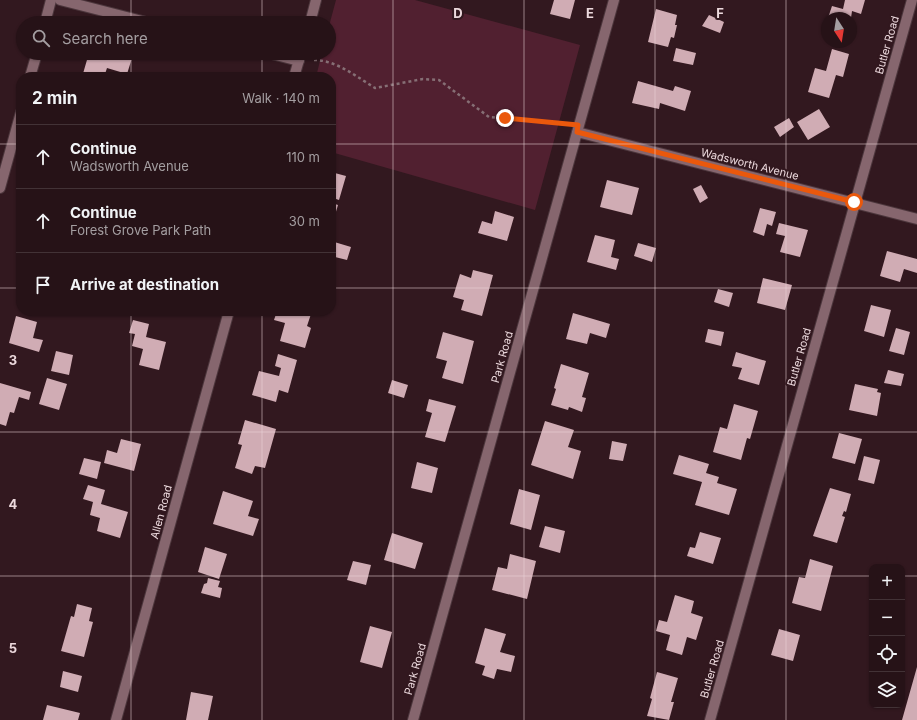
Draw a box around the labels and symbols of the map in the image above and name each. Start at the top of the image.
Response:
text: D [453,5,463,21]
text: E [586,5,594,21]
text: F [716,5,724,21]
north arrow [821,12,857,48]
street label: Butler Road [872,14,902,76]
route end [496,109,514,127]
street label: Wadsworth Avenue [700,145,800,183]
route start [845,193,863,211]
street label: Butler Road [784,326,814,388]
street label: Park Road [488,330,516,384]
text: 3 [9,352,17,368]
street label: Allen Road [147,483,175,541]
text: 4 [9,496,18,512]
street label: Butler Road [697,638,727,700]
text: 5 [9,640,17,656]
street label: Park Road [401,642,429,696]

